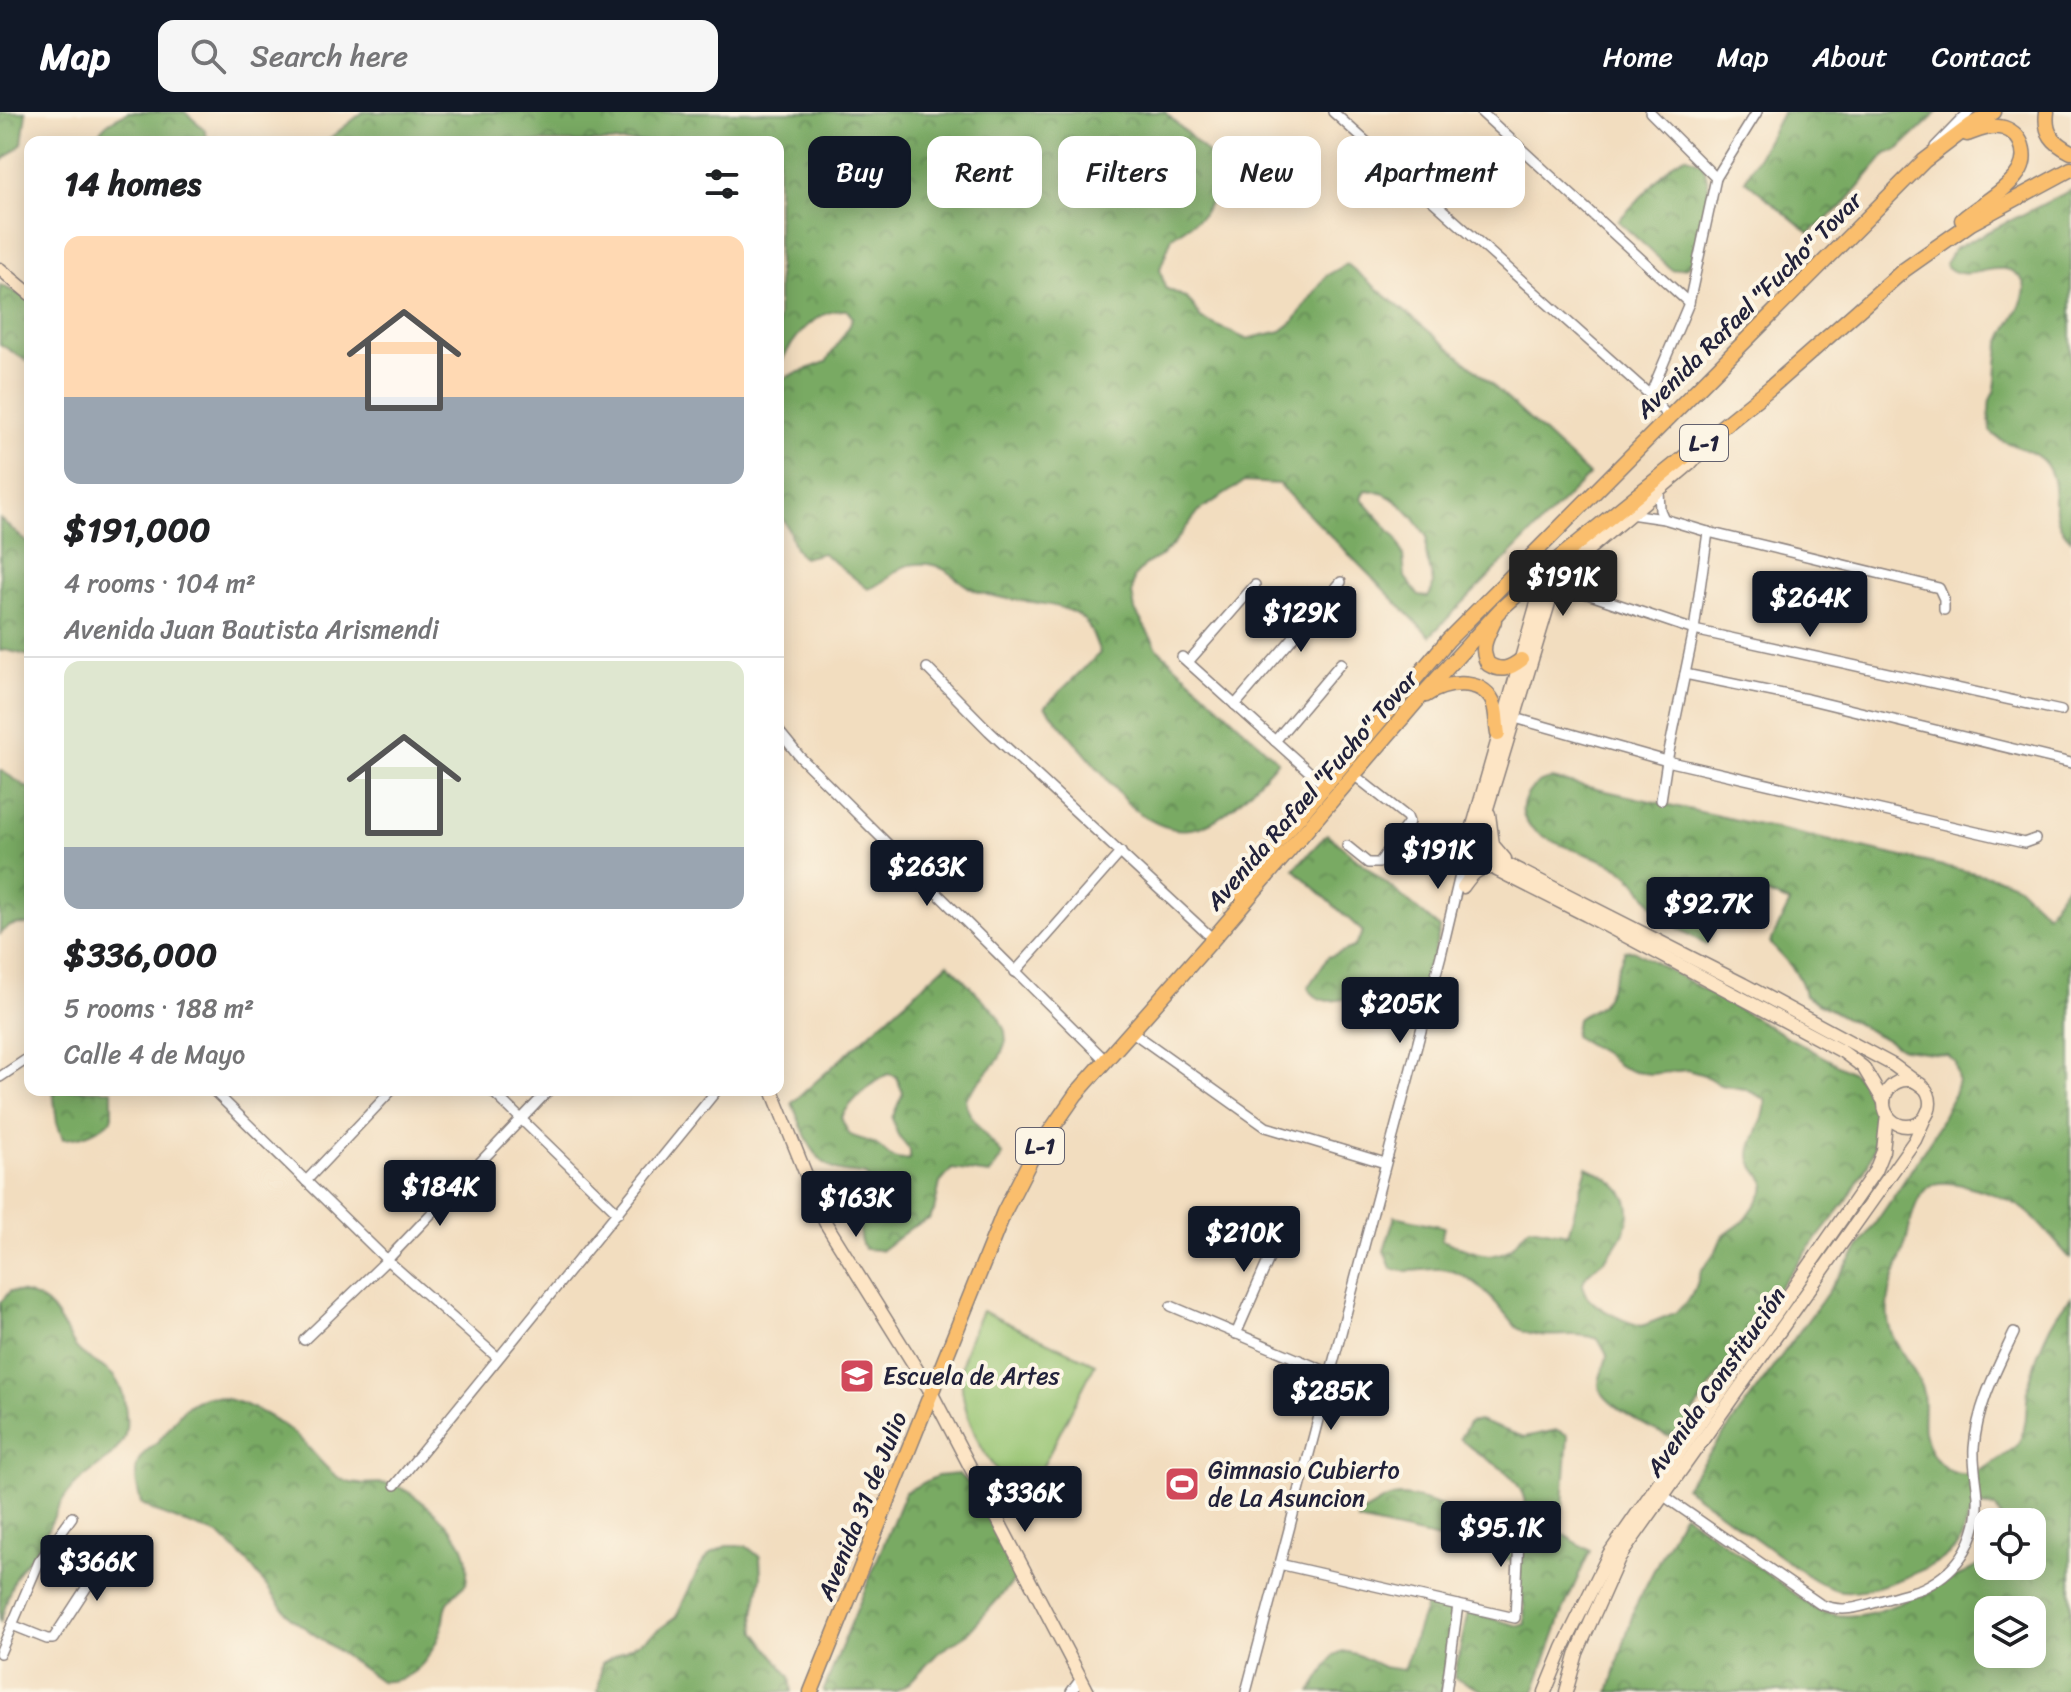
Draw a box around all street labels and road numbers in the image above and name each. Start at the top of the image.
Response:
street label: Avenida Rafael "Fucho" Tovar [1624,180,1874,430]
road number: L-1 [1680,425,1728,461]
street label: Avenida Rafael "Fucho" Tovar [1194,659,1430,921]
road number: L-1 [1016,1128,1064,1164]
street label: Avenida Constitución [1634,1278,1798,1487]
street label: Avenida 31 de Julio [805,1405,919,1608]

